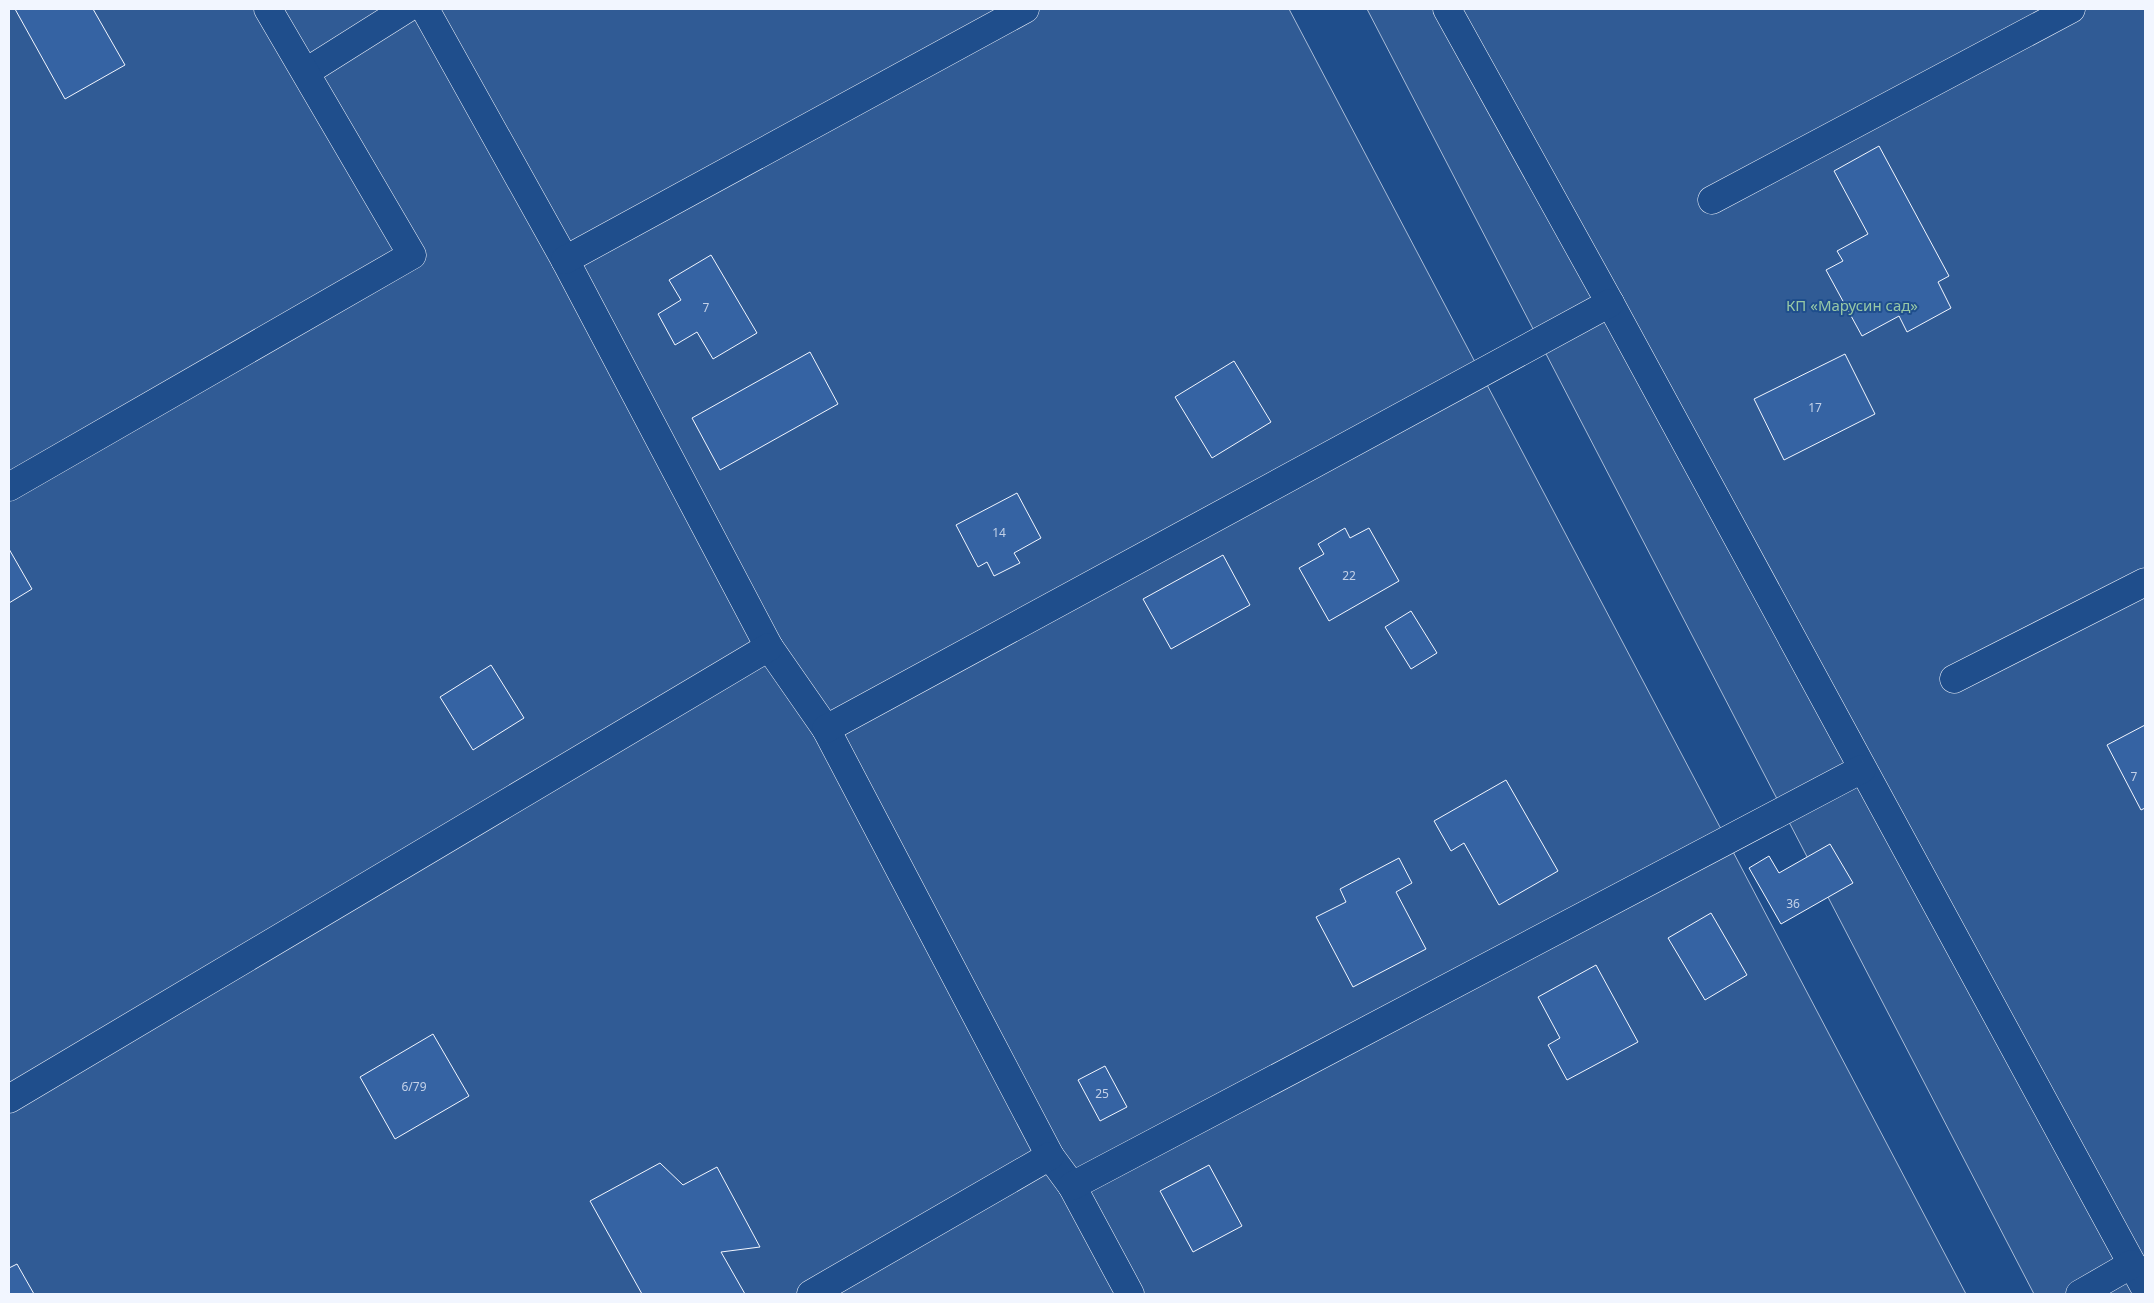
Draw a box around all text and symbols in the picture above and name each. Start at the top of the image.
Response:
park label: КП «Марусин сад» [1786,295,1918,315]
house number: 7 [703,299,710,316]
house number: 17 [1808,399,1822,416]
house number: 14 [992,524,1006,541]
house number: 22 [1342,567,1356,584]
house number: 7 [2131,768,2138,785]
house number: 36 [1786,895,1800,912]
house number: 6/79 [401,1078,427,1095]
house number: 25 [1095,1085,1109,1102]

